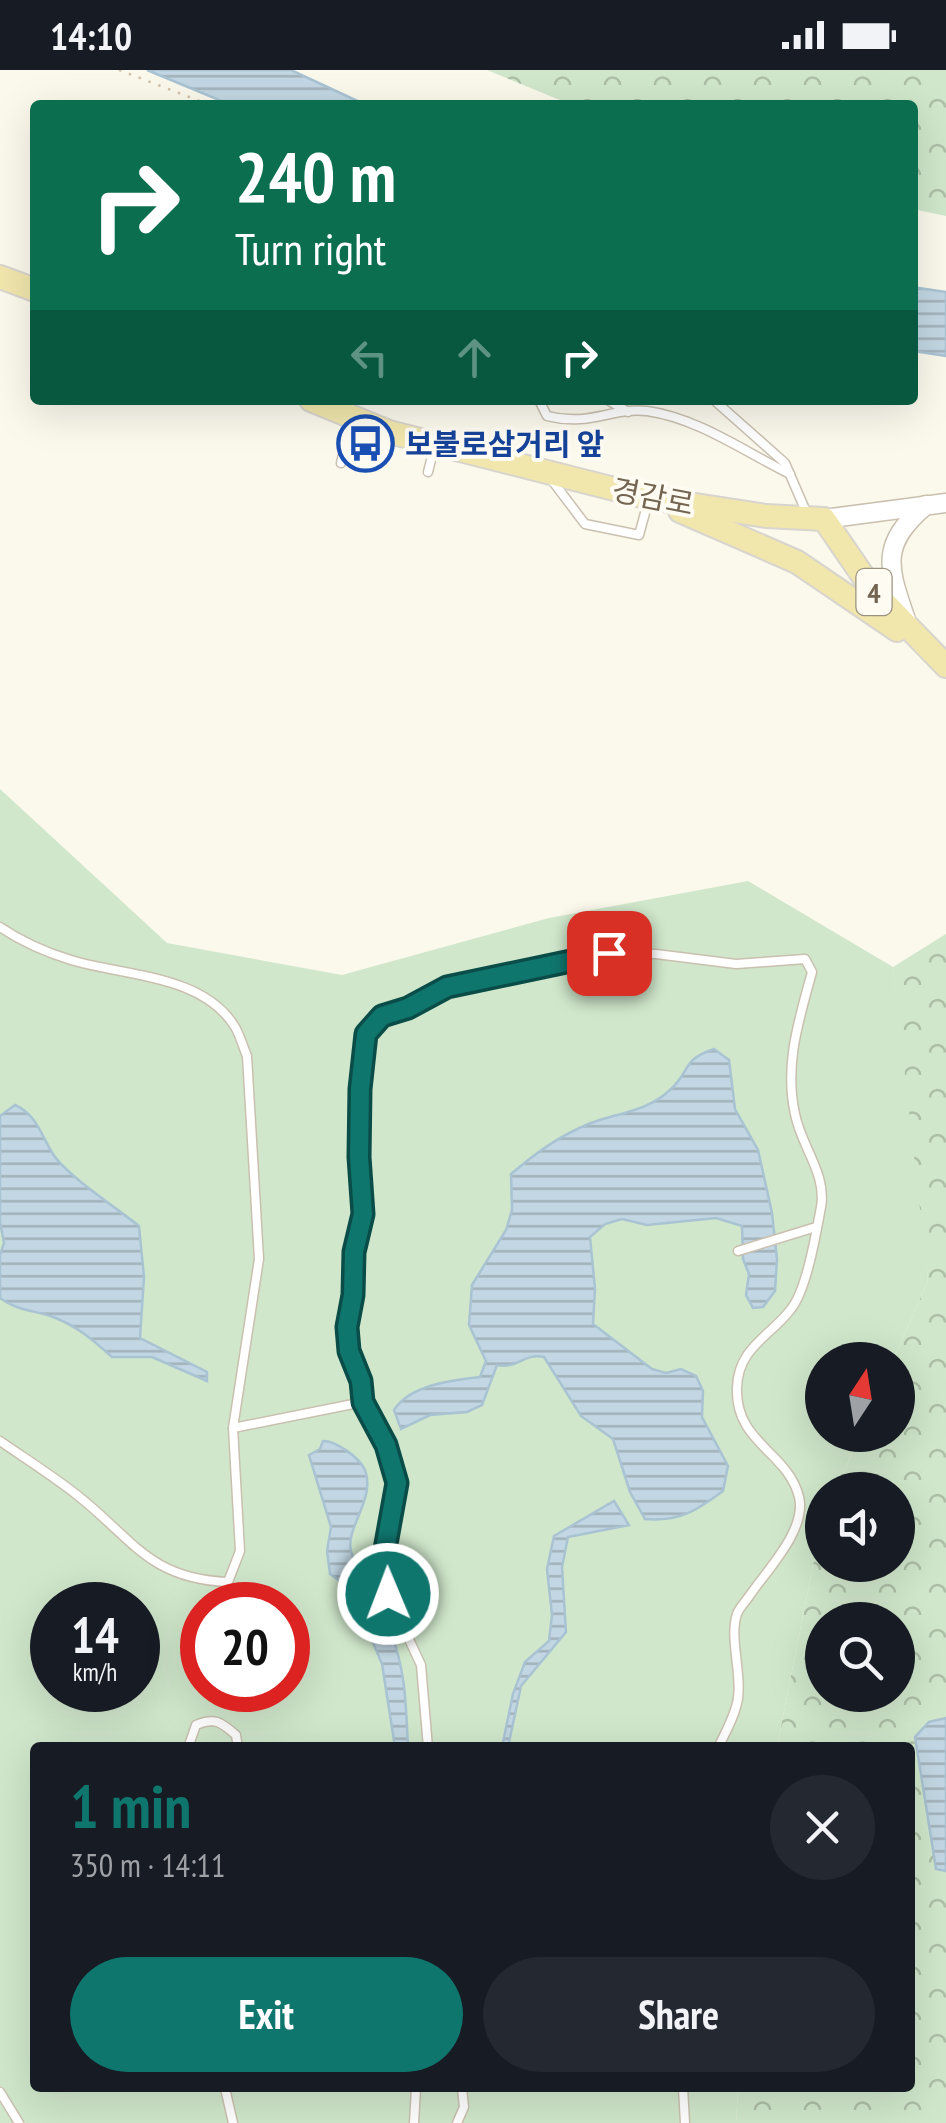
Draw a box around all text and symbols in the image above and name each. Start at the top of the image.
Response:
text: 14:10 [50,11,132,60]
text: 240 m [235,131,396,221]
icon: right [70,140,200,270]
text: Turn right [235,219,386,277]
icon: left [342,330,397,385]
icon: ahead [447,330,502,385]
icon: right [552,330,607,385]
bus stop icon: 보불로삼거리 앞 [336,413,396,473]
place label: 보불로삼거리 앞 [405,424,604,463]
street label: 경감로 [609,469,697,523]
road number: 4 [856,569,892,615]
pin [567,911,652,996]
icon: arrive [582,926,637,981]
north arrow [805,1342,915,1452]
map controls [805,1342,915,1712]
button: sound [805,1472,915,1582]
position arrow [336,1542,440,1646]
speed limit sign: 20 [180,1582,310,1712]
text: 14 [71,1602,119,1667]
button: search [805,1602,915,1712]
text: km/h [73,1656,117,1688]
text: 1 min [70,1767,191,1845]
button: close [770,1775,875,1880]
text: 350 m · 14:11 [70,1844,225,1886]
button: Exit [70,1957,463,2072]
button: Share [483,1957,875,2072]

